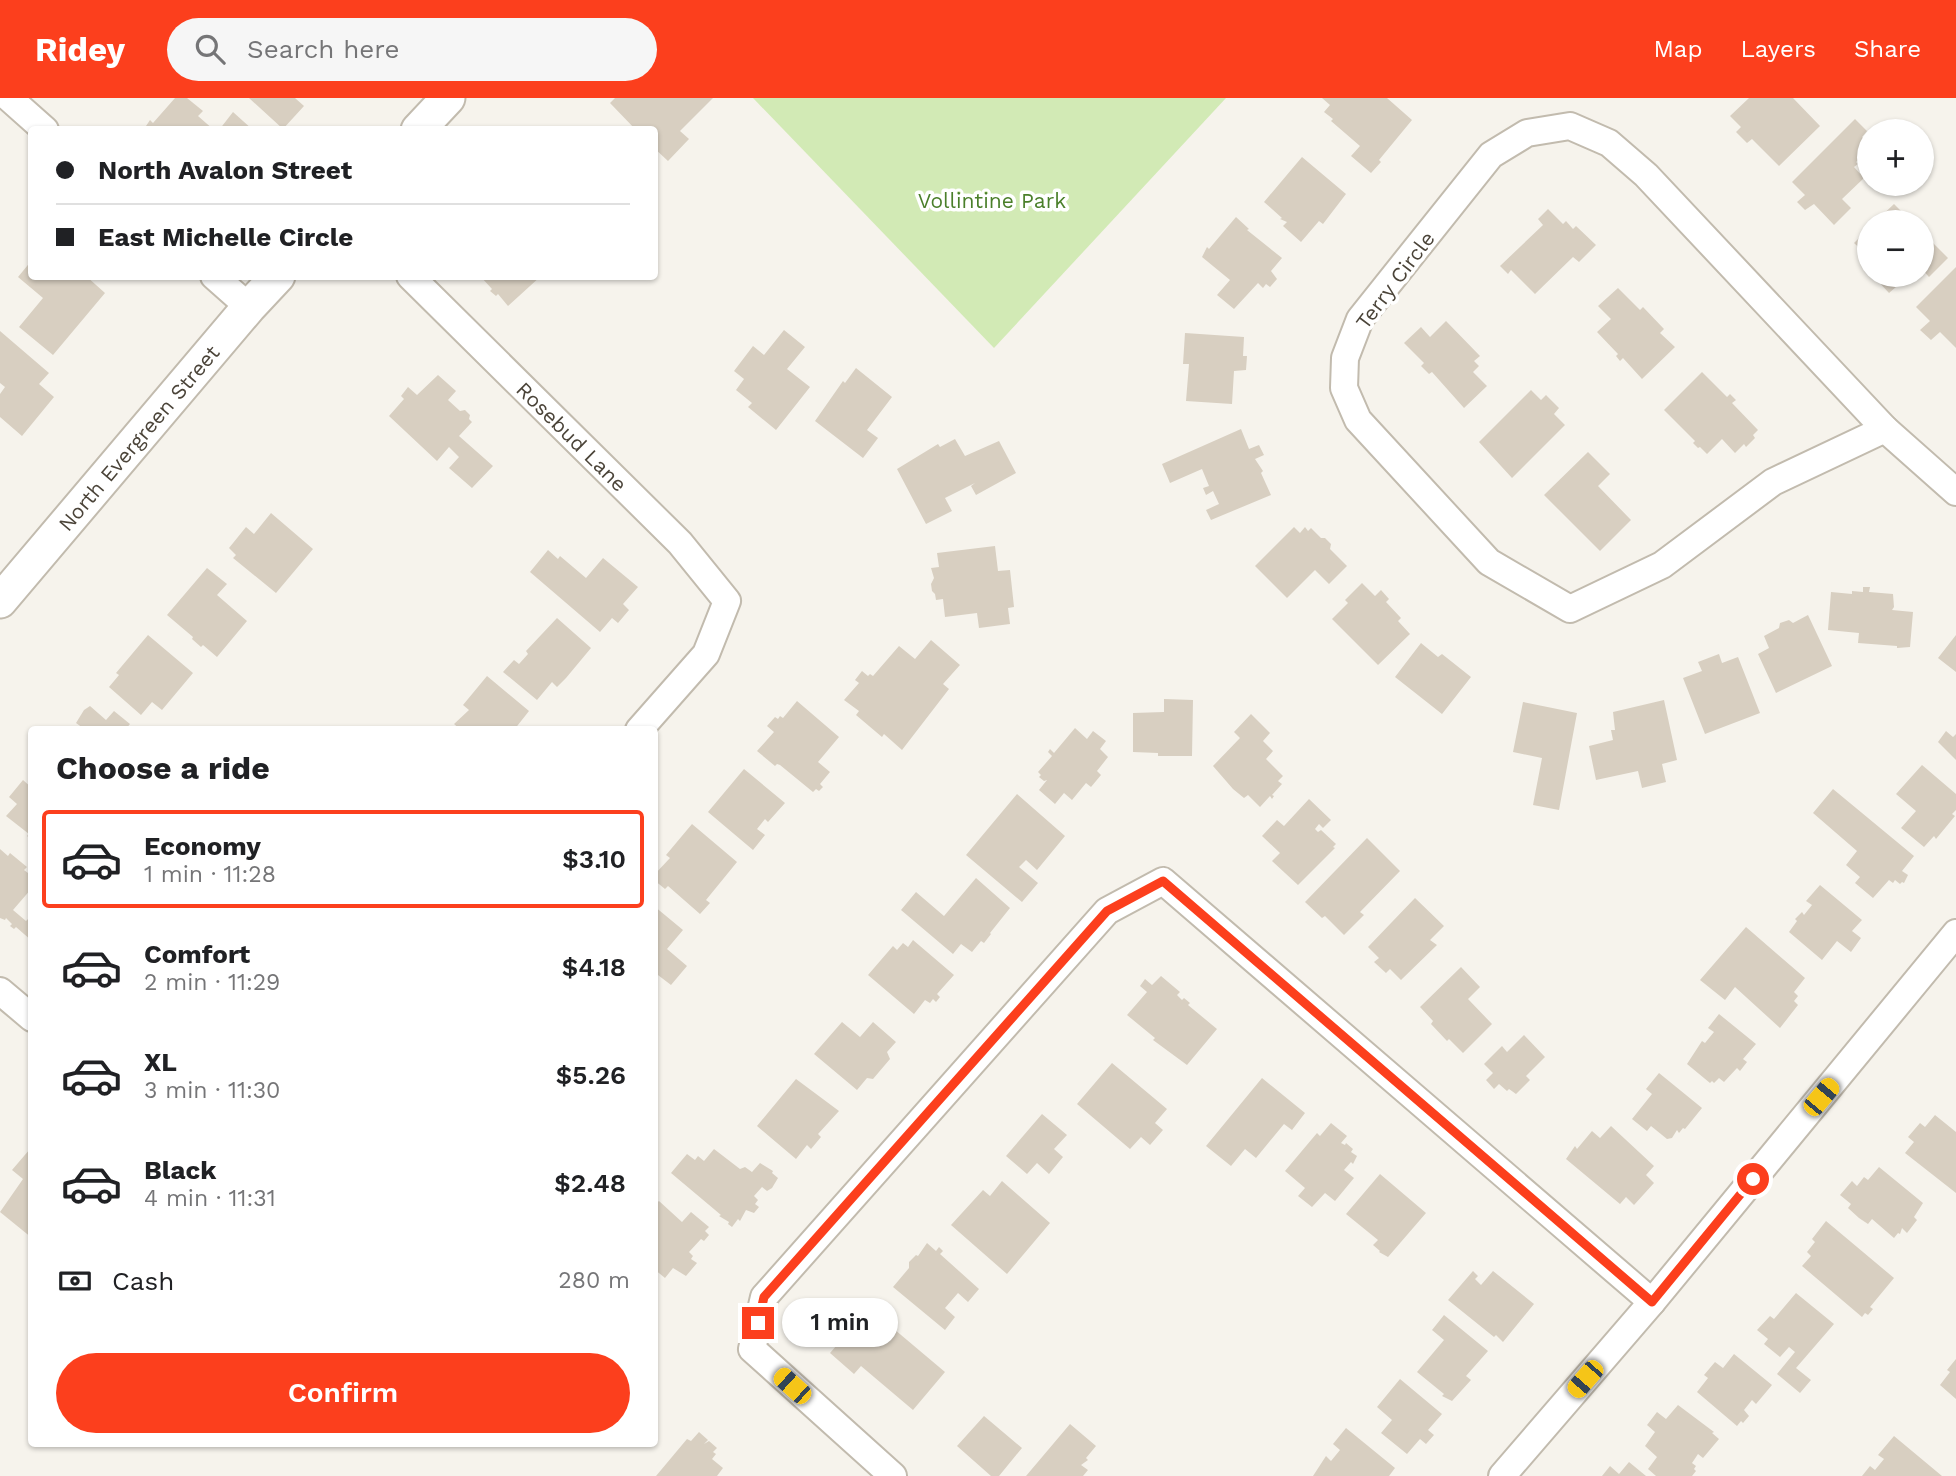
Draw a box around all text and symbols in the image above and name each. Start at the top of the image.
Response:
search box [167,18,657,81]
text: Ridey [35,30,125,69]
icon: search [191,30,229,68]
text: Search here [247,34,399,64]
text: Map [1654,35,1702,63]
text: Layers [1740,35,1816,63]
text: Share [1854,35,1921,63]
map controls [1857,119,1934,287]
button: + [1857,119,1934,196]
text: North Avalon Street [98,155,352,185]
park label: Vollintine Park [918,188,1066,213]
button: − [1857,210,1934,287]
text: East Michelle Circle [98,222,353,252]
street label: Terry Circle [1350,226,1440,334]
street label: North Evergreen Street [53,340,224,536]
street label: Rosebud Lane [512,376,633,496]
text: Choose a ride [56,749,270,787]
icon: car [60,828,123,891]
text: Economy [144,831,261,861]
text: $3.10 [562,844,626,874]
text: 1 min · 11:28 [144,861,276,888]
icon: car [60,936,123,999]
text: Comfort [144,939,250,969]
text: $4.18 [562,952,626,982]
text: 2 min · 11:29 [144,969,280,996]
icon: car [60,1044,123,1107]
text: XL [144,1047,177,1077]
text: $5.26 [556,1060,626,1090]
car [1800,1074,1843,1120]
text: 3 min · 11:30 [144,1077,280,1104]
icon: car [60,1152,123,1215]
text: Black [144,1155,216,1185]
route start [1737,1163,1769,1195]
text: $2.48 [554,1168,626,1198]
text: 4 min · 11:31 [144,1185,276,1212]
icon: cash [56,1262,94,1300]
text: Cash [112,1266,174,1296]
text: 280 m [558,1267,630,1294]
callout: 1 min [782,1298,898,1348]
route end [742,1307,774,1339]
text: 1 min [810,1309,870,1336]
button: Confirm [56,1353,630,1433]
car [1564,1356,1607,1402]
car [770,1364,815,1408]

